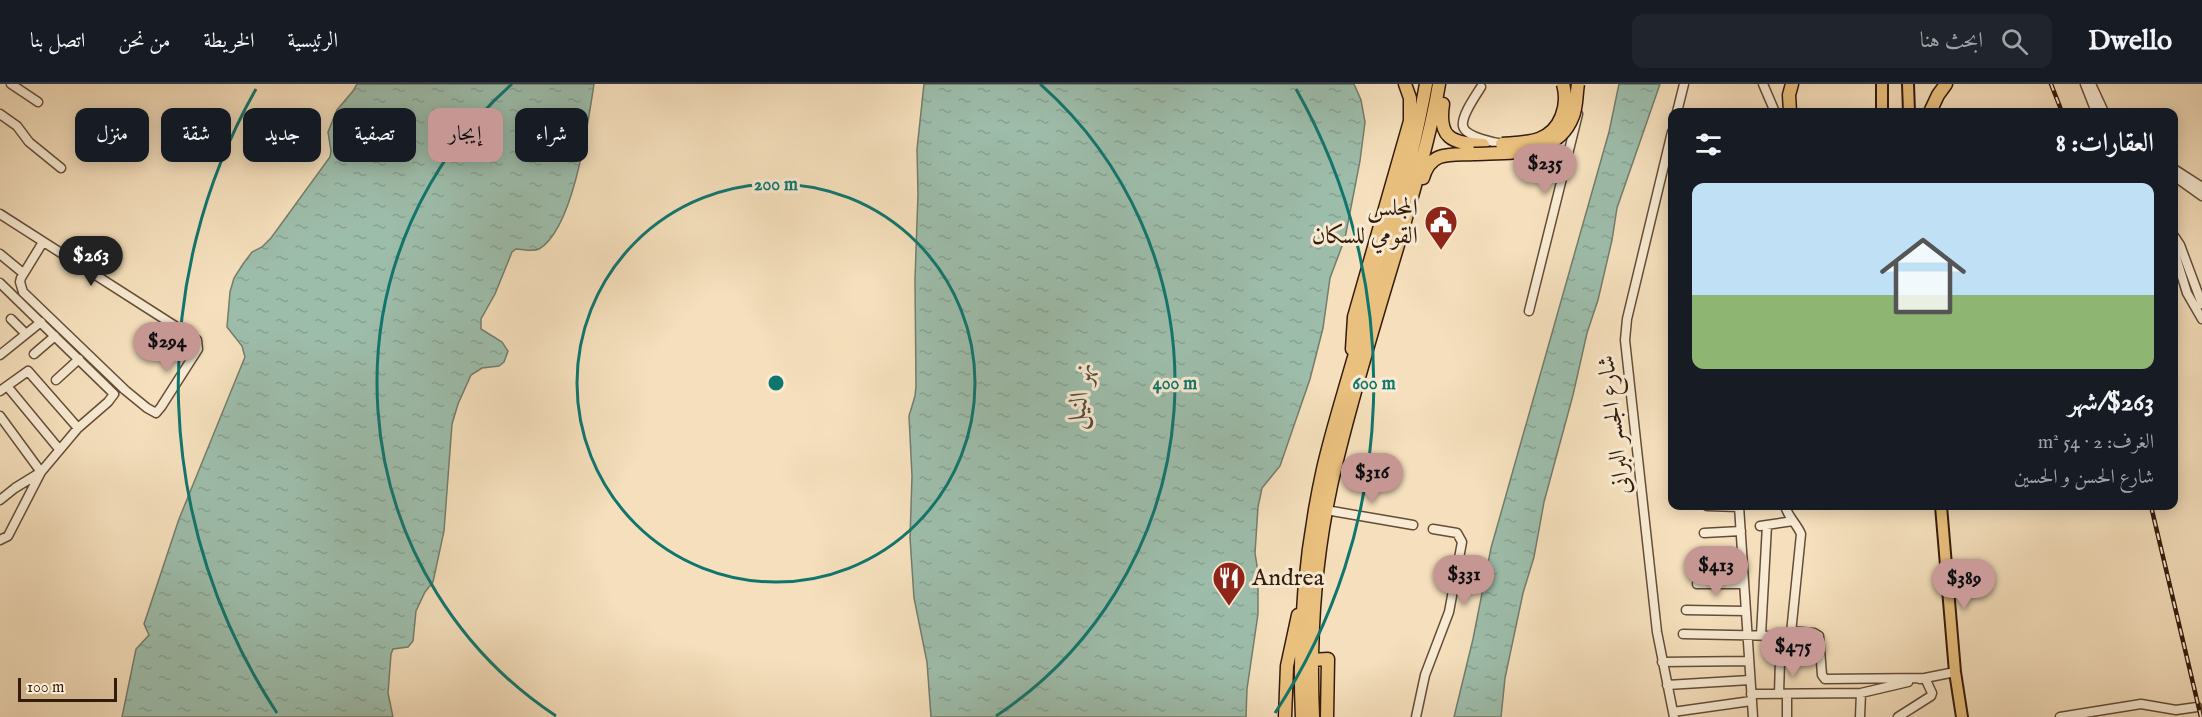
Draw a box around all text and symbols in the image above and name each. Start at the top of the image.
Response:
search box [1632,14,2052,68]
text: Dwello [2088,24,2172,59]
icon: search [1998,25,2031,58]
text: ابحث هنا [1920,27,1983,55]
text: اتصل بنا [30,28,85,55]
text: من نحن [118,28,170,55]
text: الخريطة [203,28,255,55]
text: الرئيسية [288,28,338,55]
chip: منزل [75,108,149,162]
chip: شقة [161,108,231,162]
chip: جديد [243,108,321,162]
chip: تصفية [333,108,416,162]
chip: إيجار [428,108,503,162]
chip: شراء [515,108,588,162]
text: العقارات: 8 [2056,127,2154,160]
icon: filters [1692,128,1725,161]
pin: $235 [1509,144,1581,195]
text: $235 [1527,151,1563,176]
text: 200 m [754,174,798,197]
place label: المجلس القومي للسكان [1312,193,1418,254]
public building icon: المجلس القومي للسكان [1423,204,1459,251]
icon: home [1869,222,1977,330]
pin: $263 [55,236,127,287]
text: $263 [73,243,109,268]
pin: $294 [131,322,203,373]
text: $294 [148,329,186,354]
street label: شارع الجسر البرانى [1591,353,1642,497]
water label: نهر النيل [1059,360,1101,432]
centre of rings [766,373,786,393]
text: 400 m [1153,373,1197,396]
text: 600 m [1352,373,1396,396]
text: $263/شهر [2068,386,2154,419]
text: الغرف: 2 · 54 m² [2038,430,2154,455]
pin: $316 [1336,453,1408,504]
text: $316 [1355,460,1389,485]
text: شارع الحسن و الحسين [2014,465,2154,490]
pin: $413 [1680,546,1752,597]
text: $413 [1698,553,1734,578]
pin: $331 [1428,555,1500,606]
pin: $389 [1928,559,2000,610]
restaurant icon: Andrea [1211,560,1247,607]
text: $331 [1447,562,1481,587]
place label: Andrea [1251,563,1325,594]
text: $389 [1946,566,1982,591]
pin: $475 [1757,627,1829,678]
text: $475 [1775,634,1811,659]
scale bar [18,675,117,702]
text: 100 m [27,678,64,698]

